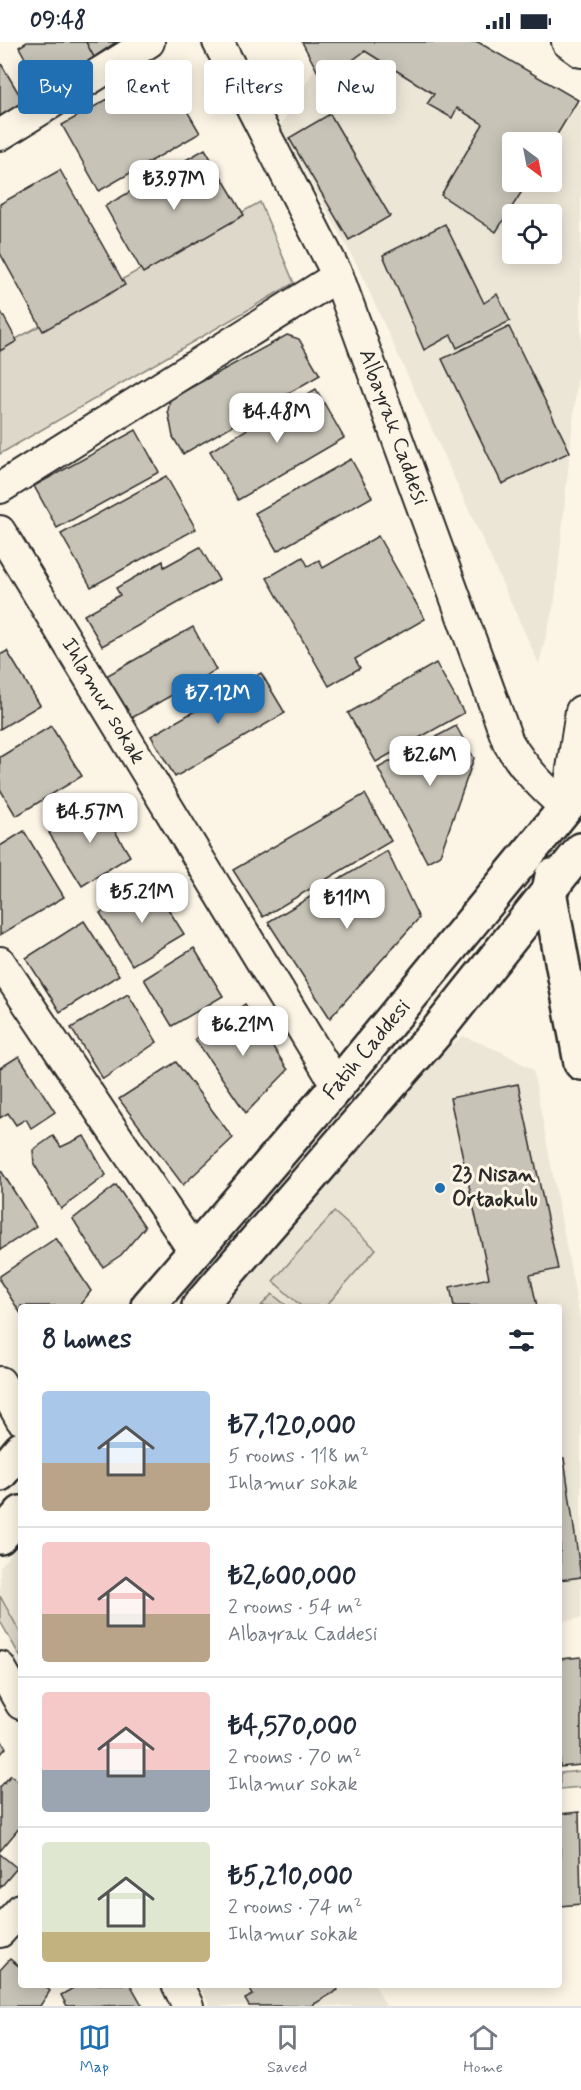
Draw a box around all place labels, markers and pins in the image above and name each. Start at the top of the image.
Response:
pin: ₺3.97M [125,160,223,211]
pin: ₺4.48M [228,393,326,444]
pin: ₺7.12M [169,674,267,725]
pin: ₺2.6M [388,736,472,787]
pin: ₺4.57M [41,793,139,844]
pin: ₺5.21M [93,873,191,924]
pin: ₺11M [311,879,383,930]
pin: ₺6.21M [194,1006,292,1057]
place label: 23 Nisan Ortaokulu [452,1161,538,1214]
marker: 23 Nisan Ortaokulu [433,1181,447,1195]

